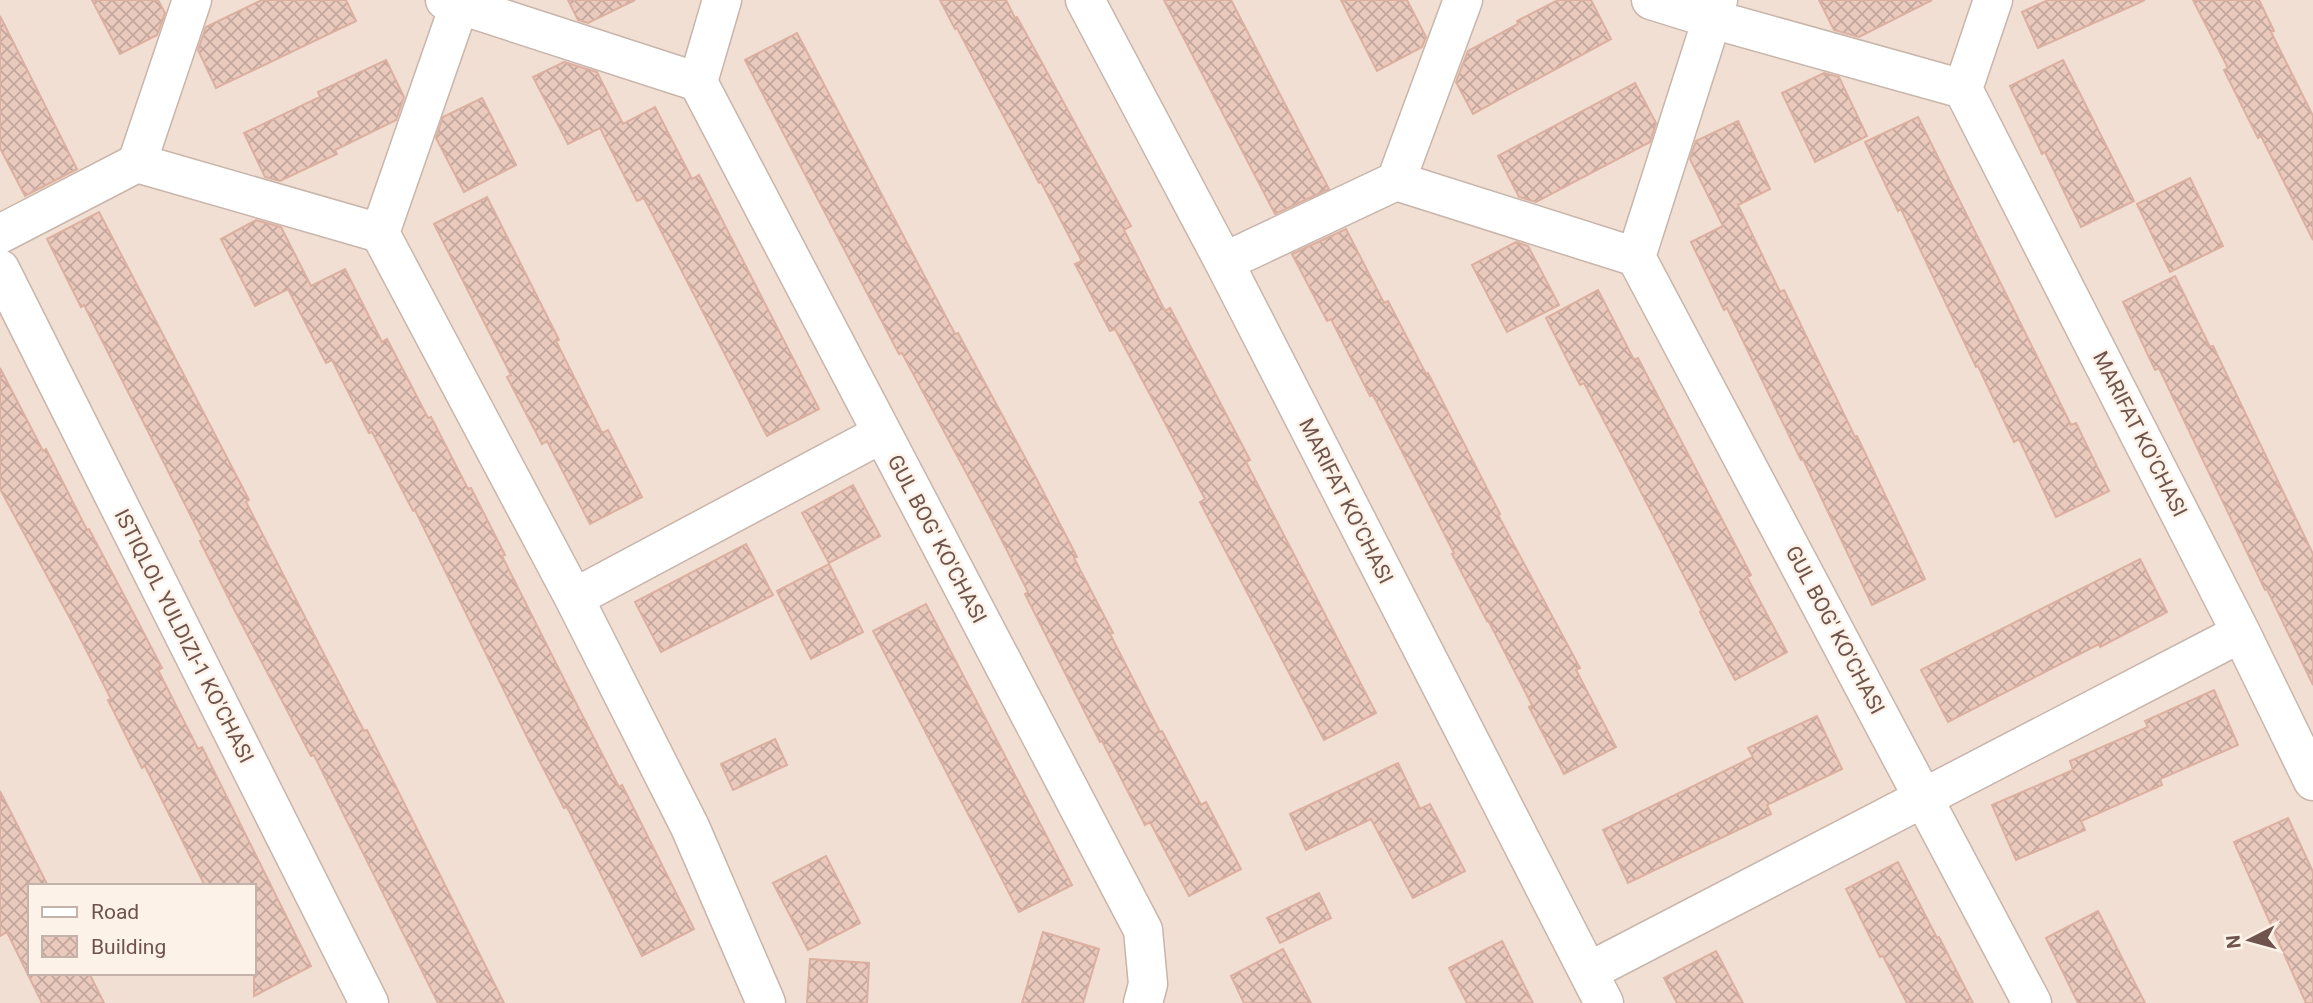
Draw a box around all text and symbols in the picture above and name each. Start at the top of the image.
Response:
street label: MARIFAT KO'CHASI [2088,347,2192,521]
street label: MARIFAT KO'CHASI [1294,414,1398,588]
street label: GUL BOG' KO'CHASI [883,451,991,627]
street label: ISTIQLOL YULDIZI-1 KO'CHASI [109,505,259,767]
street label: GUL BOG' KO'CHASI [1781,542,1889,718]
legend [28,884,256,975]
text: Road [91,900,139,924]
north arrow [2215,905,2285,975]
text: N [2221,934,2246,950]
text: Building [91,935,166,959]

